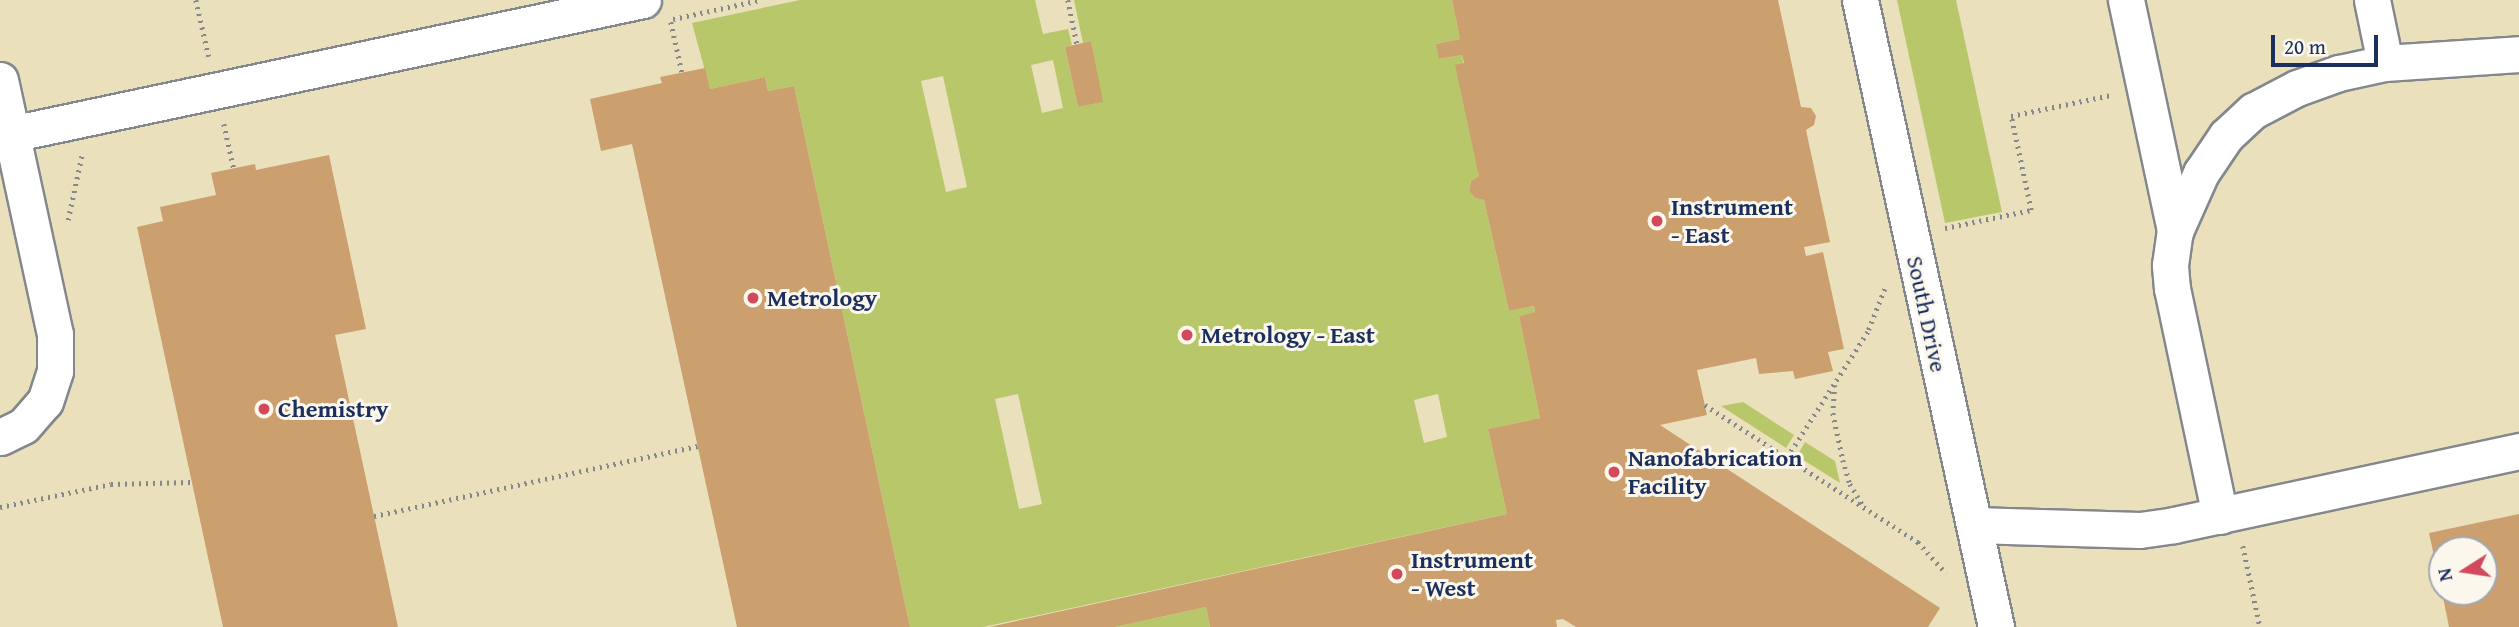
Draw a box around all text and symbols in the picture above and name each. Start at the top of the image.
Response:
scale bar [2274,21,2381,65]
text: 20 m [2284,31,2326,62]
place label: Instrument - East [1671,193,1793,249]
marker: Instrument - East [1649,213,1665,229]
street label: South Drive [1901,253,1953,375]
place label: Metrology [767,284,877,312]
marker: Metrology [745,290,761,306]
place label: Metrology - East [1201,321,1375,349]
marker: Metrology - East [1179,327,1195,343]
place label: Chemistry [278,395,388,423]
marker: Chemistry [256,401,272,417]
place label: Nanofabrication Facility [1628,444,1802,500]
marker: Nanofabrication Facility [1606,464,1622,480]
north arrow [2428,536,2498,606]
place label: Instrument - West [1411,546,1533,602]
marker: Instrument - West [1389,566,1405,582]
text: N [2429,566,2459,584]

